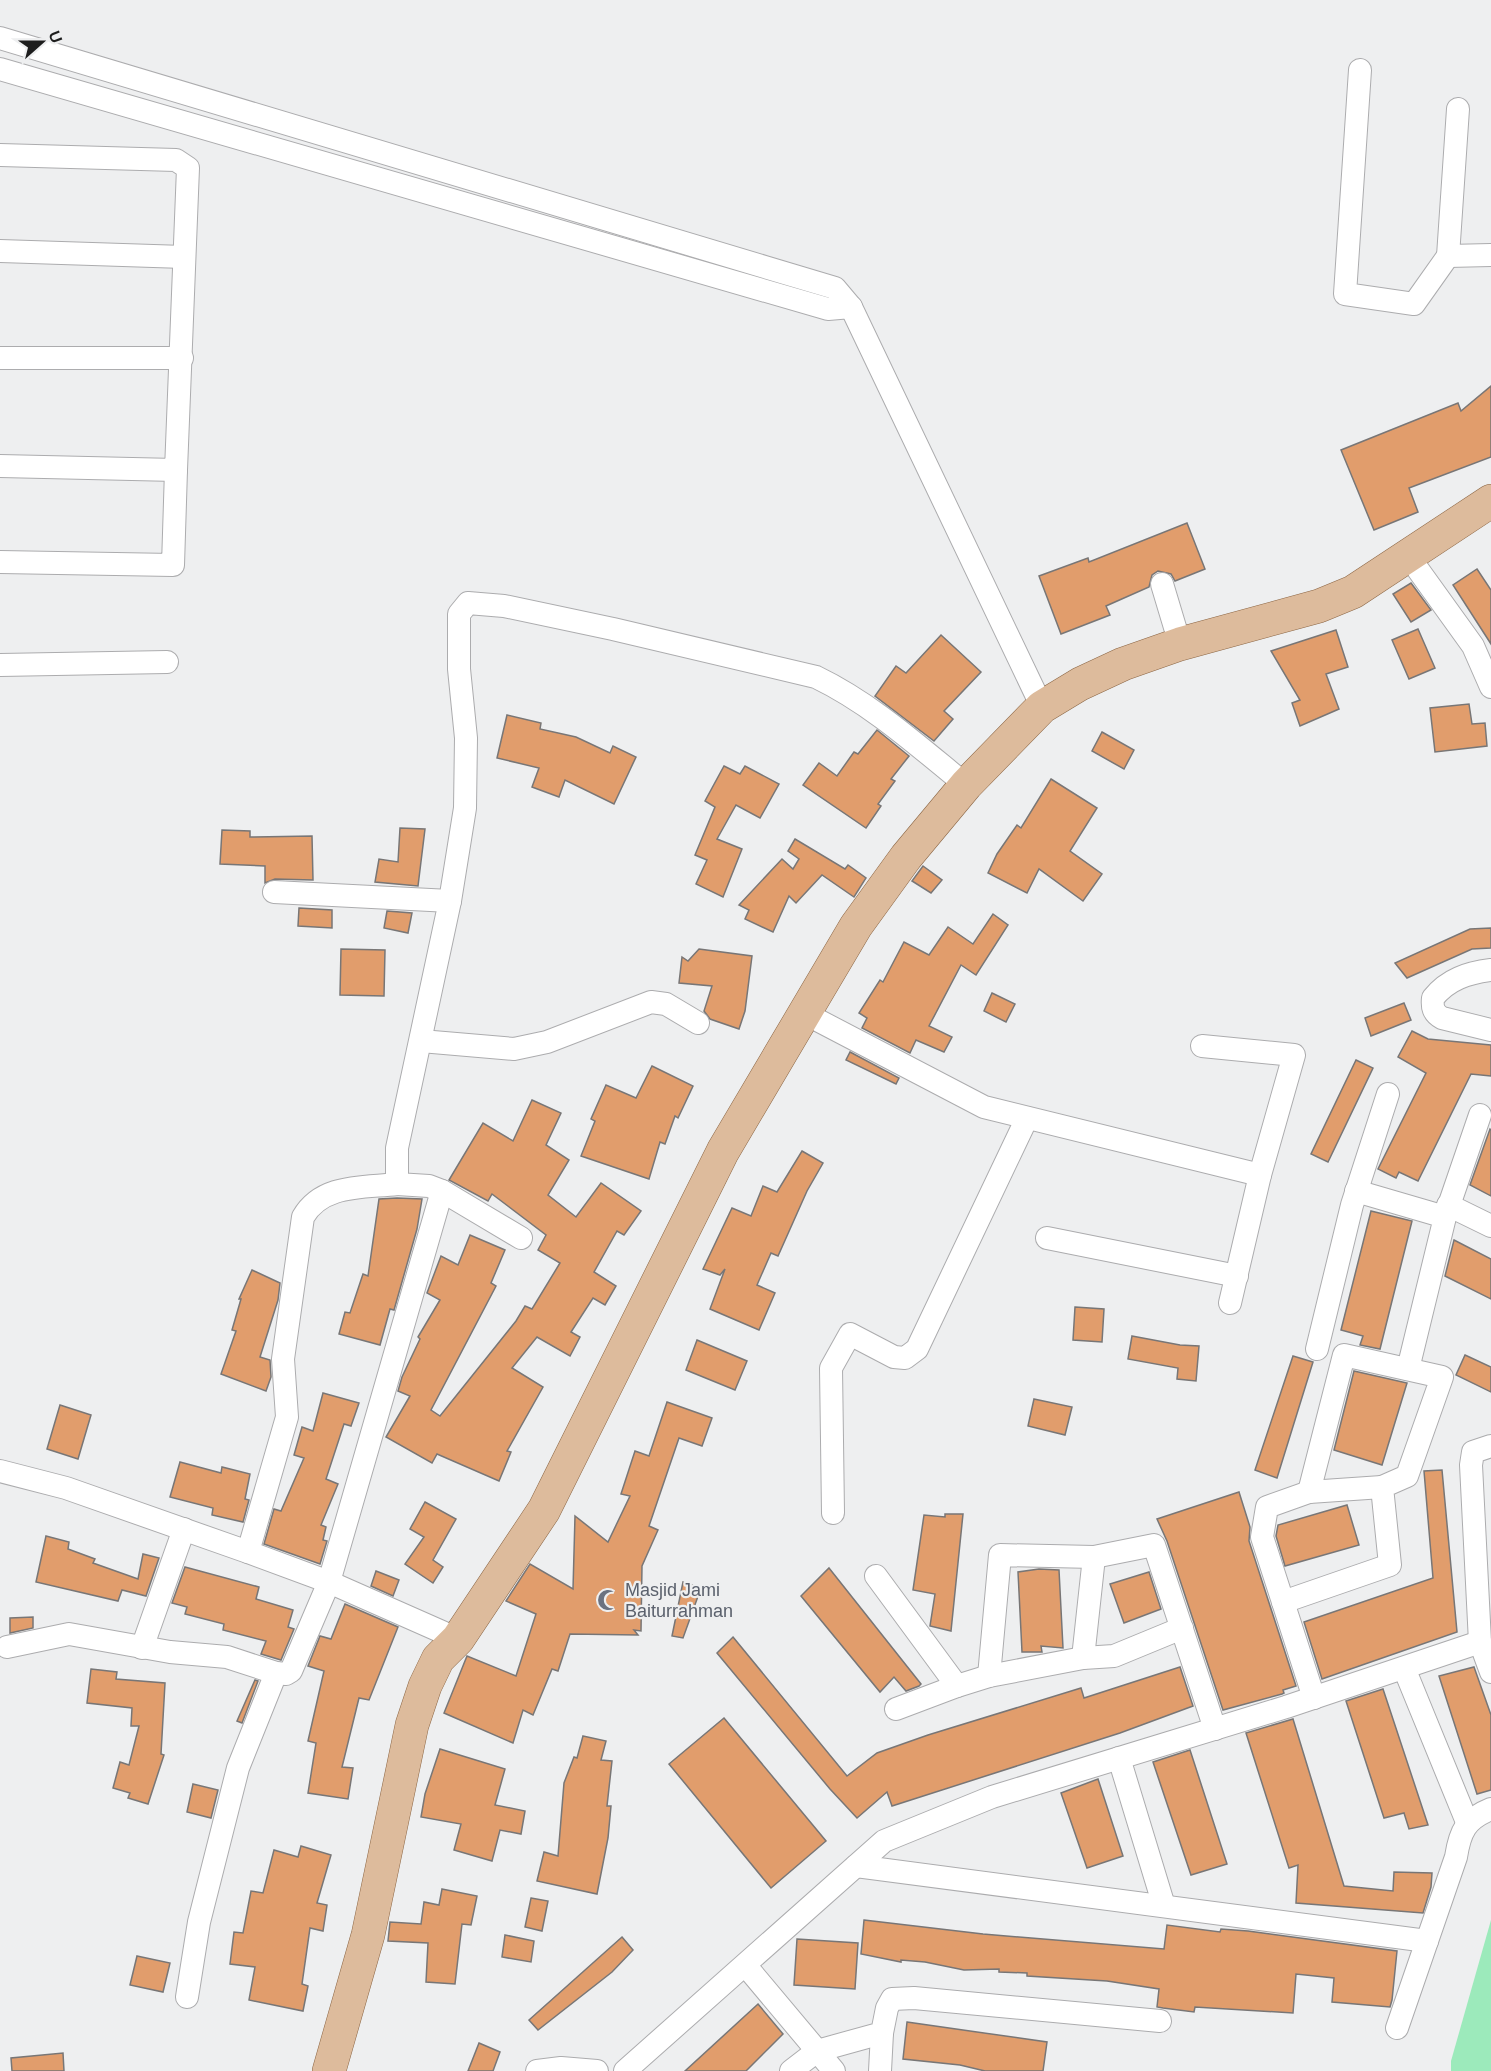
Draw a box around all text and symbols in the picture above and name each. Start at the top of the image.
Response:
north arrow [12,12,72,72]
text: U [46,28,66,45]
place label: Masjid Jami Baiturrahman [625,1580,733,1621]
mosque icon: Masjid Jami Baiturrahman [596,1588,620,1612]

